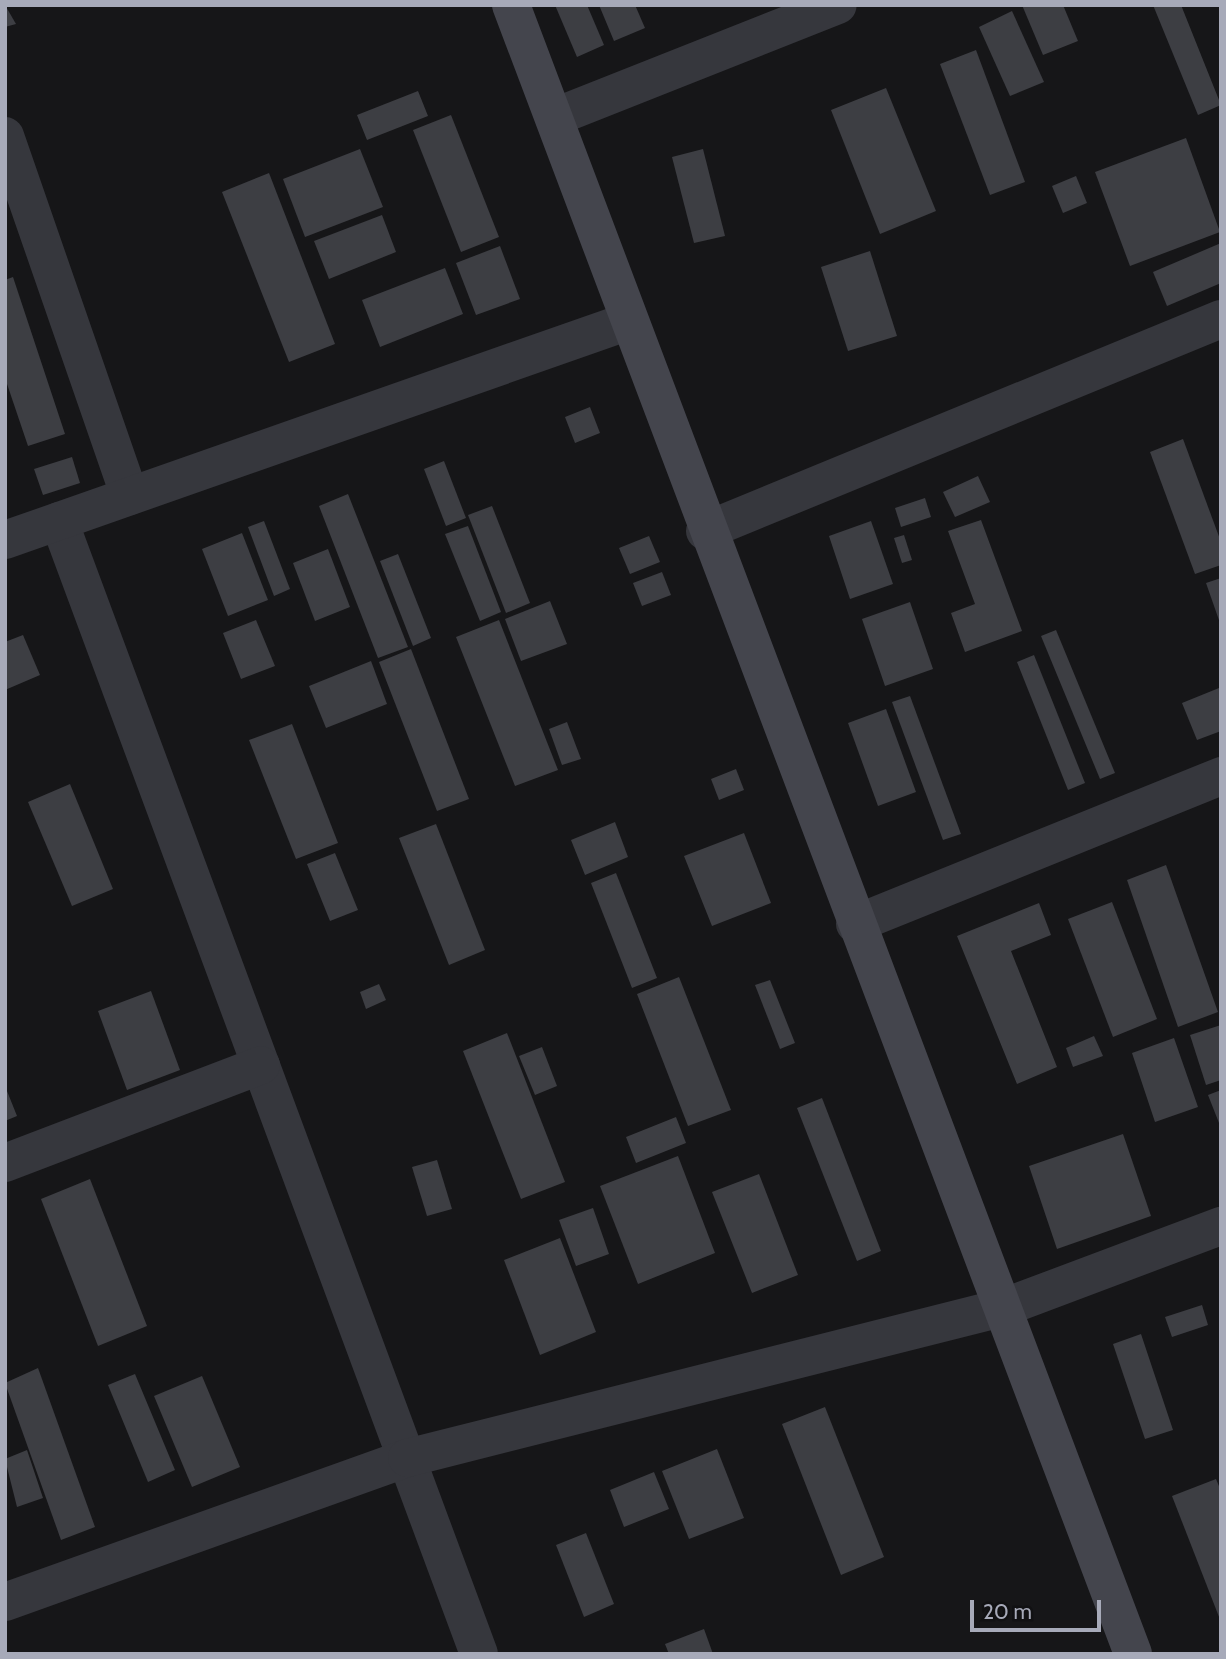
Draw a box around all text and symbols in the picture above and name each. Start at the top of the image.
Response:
scale bar [974,1586,1105,1630]
text: 20 m [983,1599,1032,1624]

